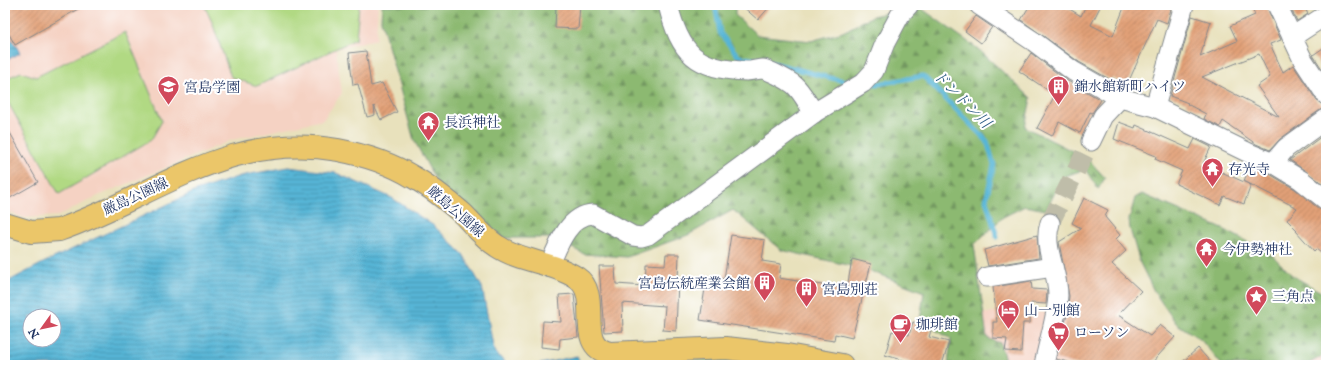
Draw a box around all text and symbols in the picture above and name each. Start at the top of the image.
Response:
water label: ドンドン川 [928,66,996,134]
building icon: 錦水館新町ハイツ [1046,73,1072,106]
school or university icon: 宮島学園 [156,74,182,107]
place label: 錦水館新町ハイツ [1074,78,1186,96]
place label: 宮島学園 [184,79,240,97]
temple icon: 長浜神社 [416,109,442,142]
place label: 長浜神社 [444,114,500,132]
temple icon: 存光寺 [1199,156,1225,189]
place label: 存光寺 [1228,161,1270,179]
street label: 厳島公園線 [100,174,171,220]
street label: 厳島公園線 [423,182,488,242]
temple icon: 今伊勢神社 [1194,236,1220,269]
place label: 今伊勢神社 [1222,241,1292,259]
building icon: 宮島伝統産業会館 [752,270,778,303]
place label: 宮島伝統産業会館 [638,275,750,293]
building icon: 宮島別荘 [793,276,819,309]
place label: 宮島別荘 [822,281,878,299]
place icon: 三角点 [1244,283,1270,316]
place label: 三角点 [1272,288,1314,306]
hotel icon: 山一別館 [995,297,1021,330]
place label: 山一別館 [1024,302,1080,320]
north arrow [22,308,62,348]
cafe icon: 珈琲館 [887,311,913,344]
place label: 珈琲館 [916,316,958,334]
supermarket icon: ローソン [1046,319,1072,352]
place label: ローソン [1074,324,1129,342]
text: N [26,325,43,342]

